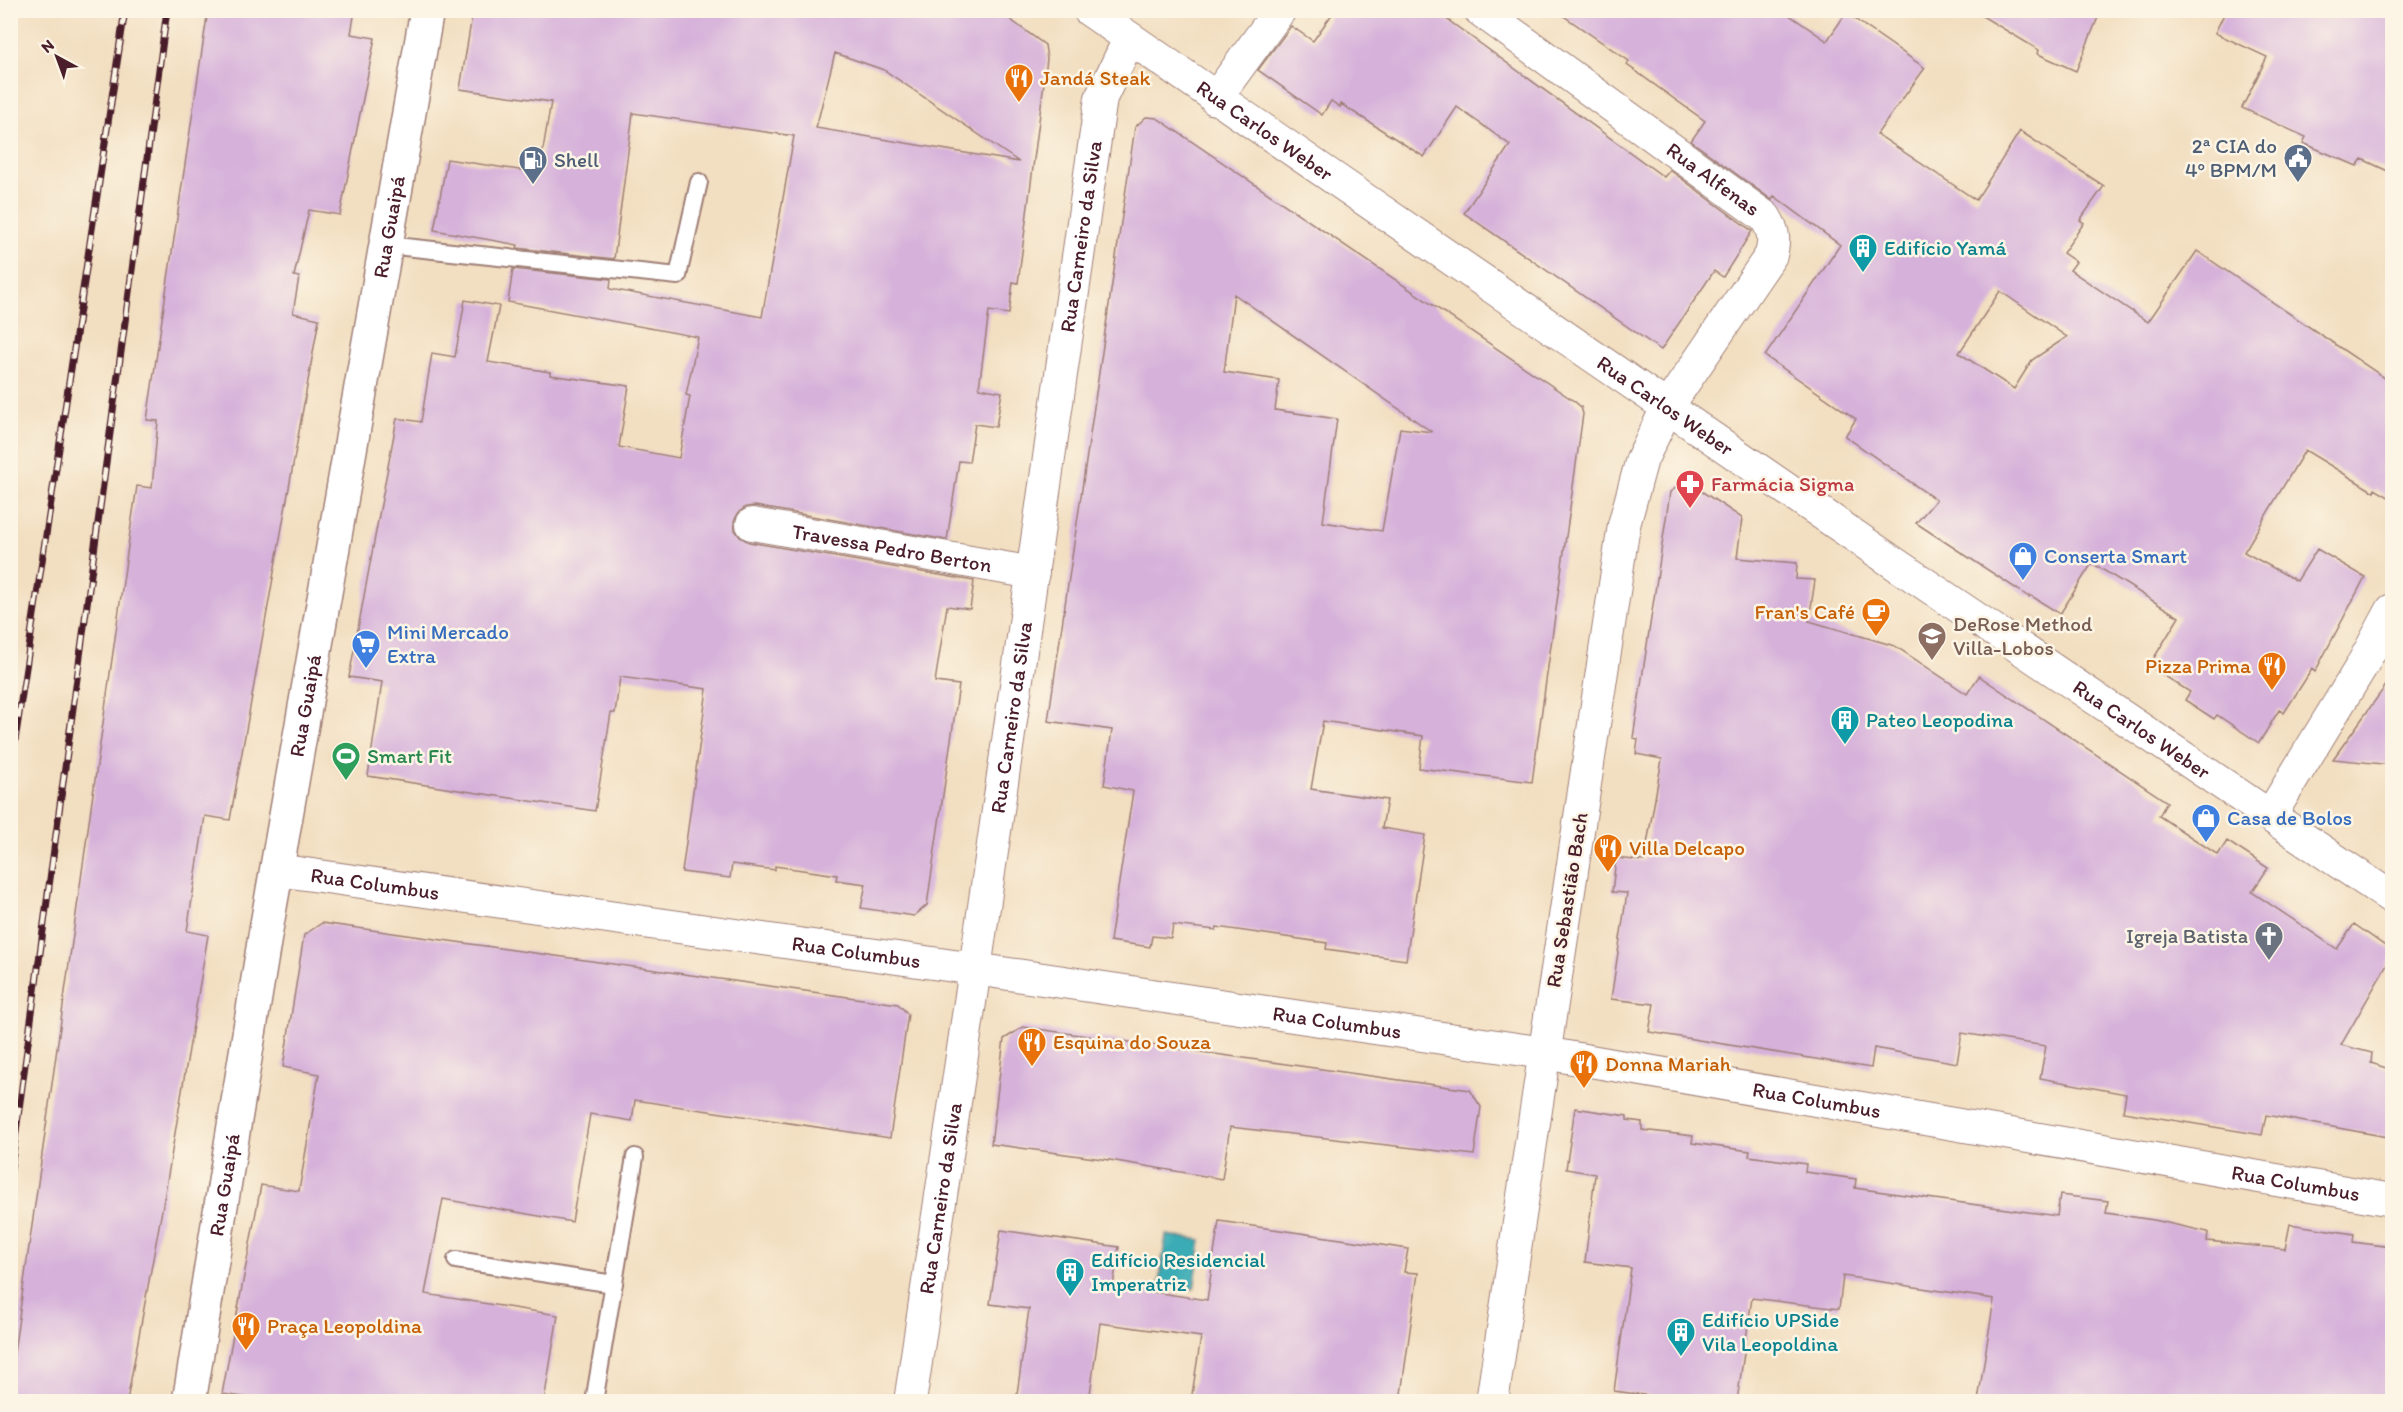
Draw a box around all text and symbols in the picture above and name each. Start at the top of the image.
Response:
north arrow [27,27,87,87]
text: N [37,35,58,57]
restaurant icon: Jandá Steak [1003,62,1035,104]
place label: Jandá Steak [1040,65,1151,90]
street label: Rua Carlos Weber [1192,75,1338,186]
place label: 2ª CIA do 4º BPM/M [2185,133,2277,182]
street label: Rua Alfenas [1662,137,1765,221]
street label: Rua Carneiro da Silva [1054,139,1107,334]
public building icon: 2ª CIA do 4º BPM/M [2282,142,2314,184]
fuel station icon: Shell [517,144,549,186]
place label: Shell [554,147,599,172]
street label: Rua Guaipá [367,173,410,280]
building icon: Edifício Yamá [1847,232,1879,274]
place label: Edifício Yamá [1884,235,2007,260]
street label: Rua Carlos Weber [1592,350,1739,461]
pharmacy icon: Farmácia Sigma [1674,468,1706,510]
place label: Farmácia Sigma [1711,471,1854,496]
street label: Travessa Pedro Berton [790,518,994,578]
shop icon: Conserta Smart [2007,540,2039,582]
place label: Conserta Smart [2044,543,2187,568]
cafe icon: Fran's Café [1860,596,1892,638]
place label: Fran's Café [1755,599,1855,624]
place label: DeRose Method Villa-Lobos [1953,611,2093,660]
place label: Mini Mercado Extra [387,619,509,668]
street label: Rua Carneiro da Silva [985,620,1037,815]
school or university icon: DeRose Method Villa-Lobos [1916,620,1948,662]
supermarket icon: Mini Mercado Extra [350,628,382,670]
restaurant icon: Pizza Prima [2256,650,2288,692]
street label: Rua Guaipá [283,652,326,759]
place label: Pizza Prima [2145,653,2251,678]
street label: Rua Carlos Weber [2068,674,2215,784]
building icon: Pateo Leopodina [1829,704,1861,746]
place label: Pateo Leopodina [1866,707,2013,732]
sports icon: Smart Fit [330,740,362,782]
place label: Smart Fit [367,743,452,768]
shop icon: Casa de Bolos [2190,802,2222,844]
place label: Casa de Bolos [2227,805,2352,830]
street label: Rua Sebastião Bach [1540,810,1593,989]
restaurant icon: Villa Delcapo [1592,832,1624,874]
place label: Villa Delcapo [1629,835,1745,860]
street label: Rua Columbus [309,862,441,905]
church icon: Igreja Batista [2253,920,2285,962]
place label: Igreja Batista [2126,923,2248,948]
street label: Rua Columbus [790,930,922,973]
street label: Rua Columbus [1271,1000,1403,1044]
restaurant icon: Esquina do Souza [1016,1026,1048,1068]
place label: Esquina do Souza [1053,1029,1211,1054]
restaurant icon: Donna Mariah [1568,1048,1600,1090]
place label: Donna Mariah [1605,1051,1732,1076]
street label: Rua Columbus [1751,1076,1883,1123]
street label: Rua Carneiro da Silva [913,1101,967,1296]
street label: Rua Guaipá [203,1131,245,1238]
street label: Rua Columbus [2230,1159,2362,1206]
place label: Edifício Residencial Imperatriz [1091,1247,1266,1296]
building icon: Edifício Residencial Imperatriz [1054,1256,1086,1298]
place label: Edifício UPSide Vila Leopoldina [1702,1307,1839,1356]
restaurant icon: Praça Leopoldina [230,1310,262,1352]
place label: Praça Leopoldina [267,1313,422,1338]
building icon: Edifício UPSide Vila Leopoldina [1665,1316,1697,1358]

